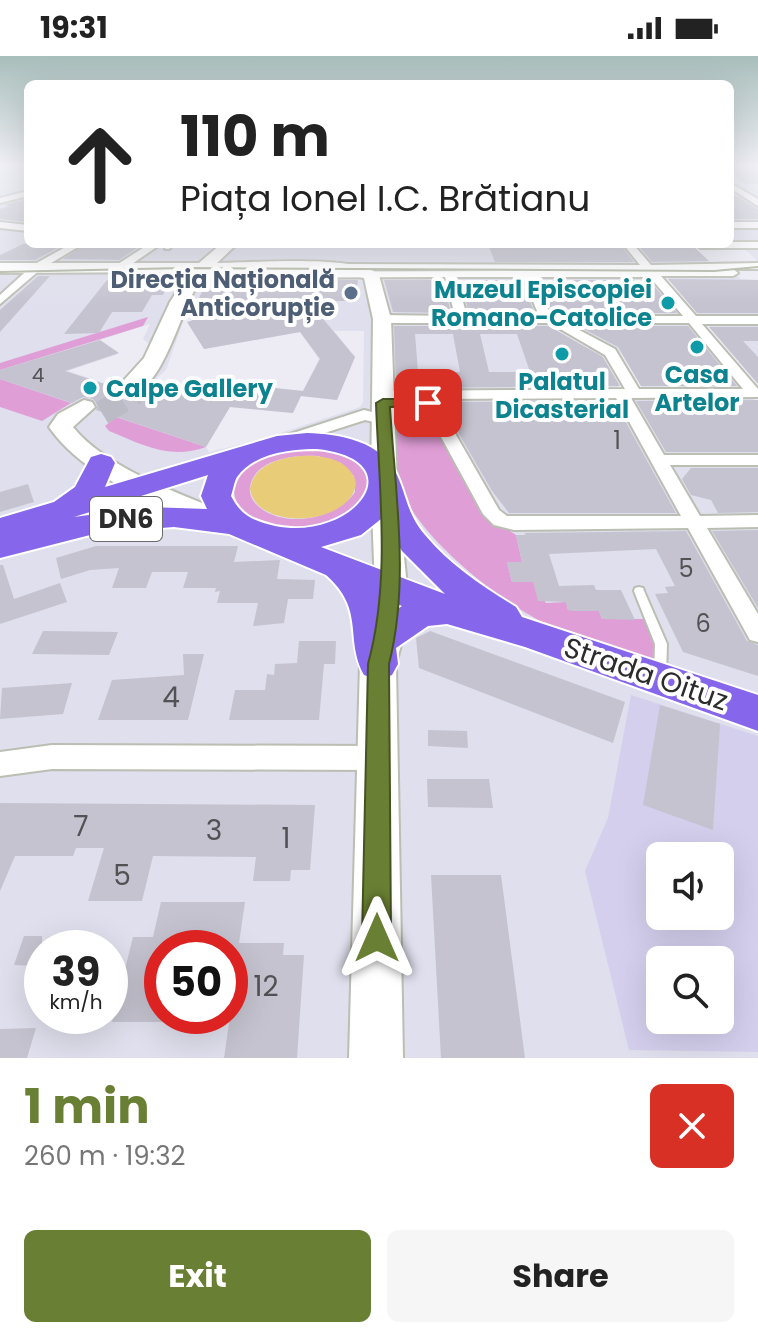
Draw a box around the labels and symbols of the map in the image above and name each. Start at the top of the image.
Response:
place label: Direcția Națională Anticorupție [110,263,335,324]
place label: Muzeul Episcopiei Romano-Catolice [431,273,652,334]
marker: Direcția Națională Anticorupție [342,284,360,302]
marker: Muzeul Episcopiei Romano-Catolice [659,294,677,312]
marker: Casa Artelor [688,338,706,356]
marker: Palatul Dicasterial [553,345,571,363]
place label: Casa Artelor [654,358,740,419]
house number: 4 [32,361,44,389]
place label: Palatul Dicasterial [495,365,629,426]
pin [394,369,462,437]
place label: Calpe Gallery [106,372,274,405]
marker: Calpe Gallery [81,379,99,397]
house number: 1 [613,424,621,457]
road number: DN6 [90,497,162,541]
house number: 5 [678,552,694,585]
house number: 6 [695,607,711,640]
street label: Strada Oituz [559,628,733,720]
house number: 4 [162,678,180,717]
house number: 7 [73,807,89,846]
house number: 3 [206,811,222,850]
house number: 1 [282,819,290,858]
house number: 5 [113,856,131,895]
position arrow [335,896,419,980]
speed limit sign: 50 [144,930,248,1034]
house number: 12 [253,967,279,1006]

